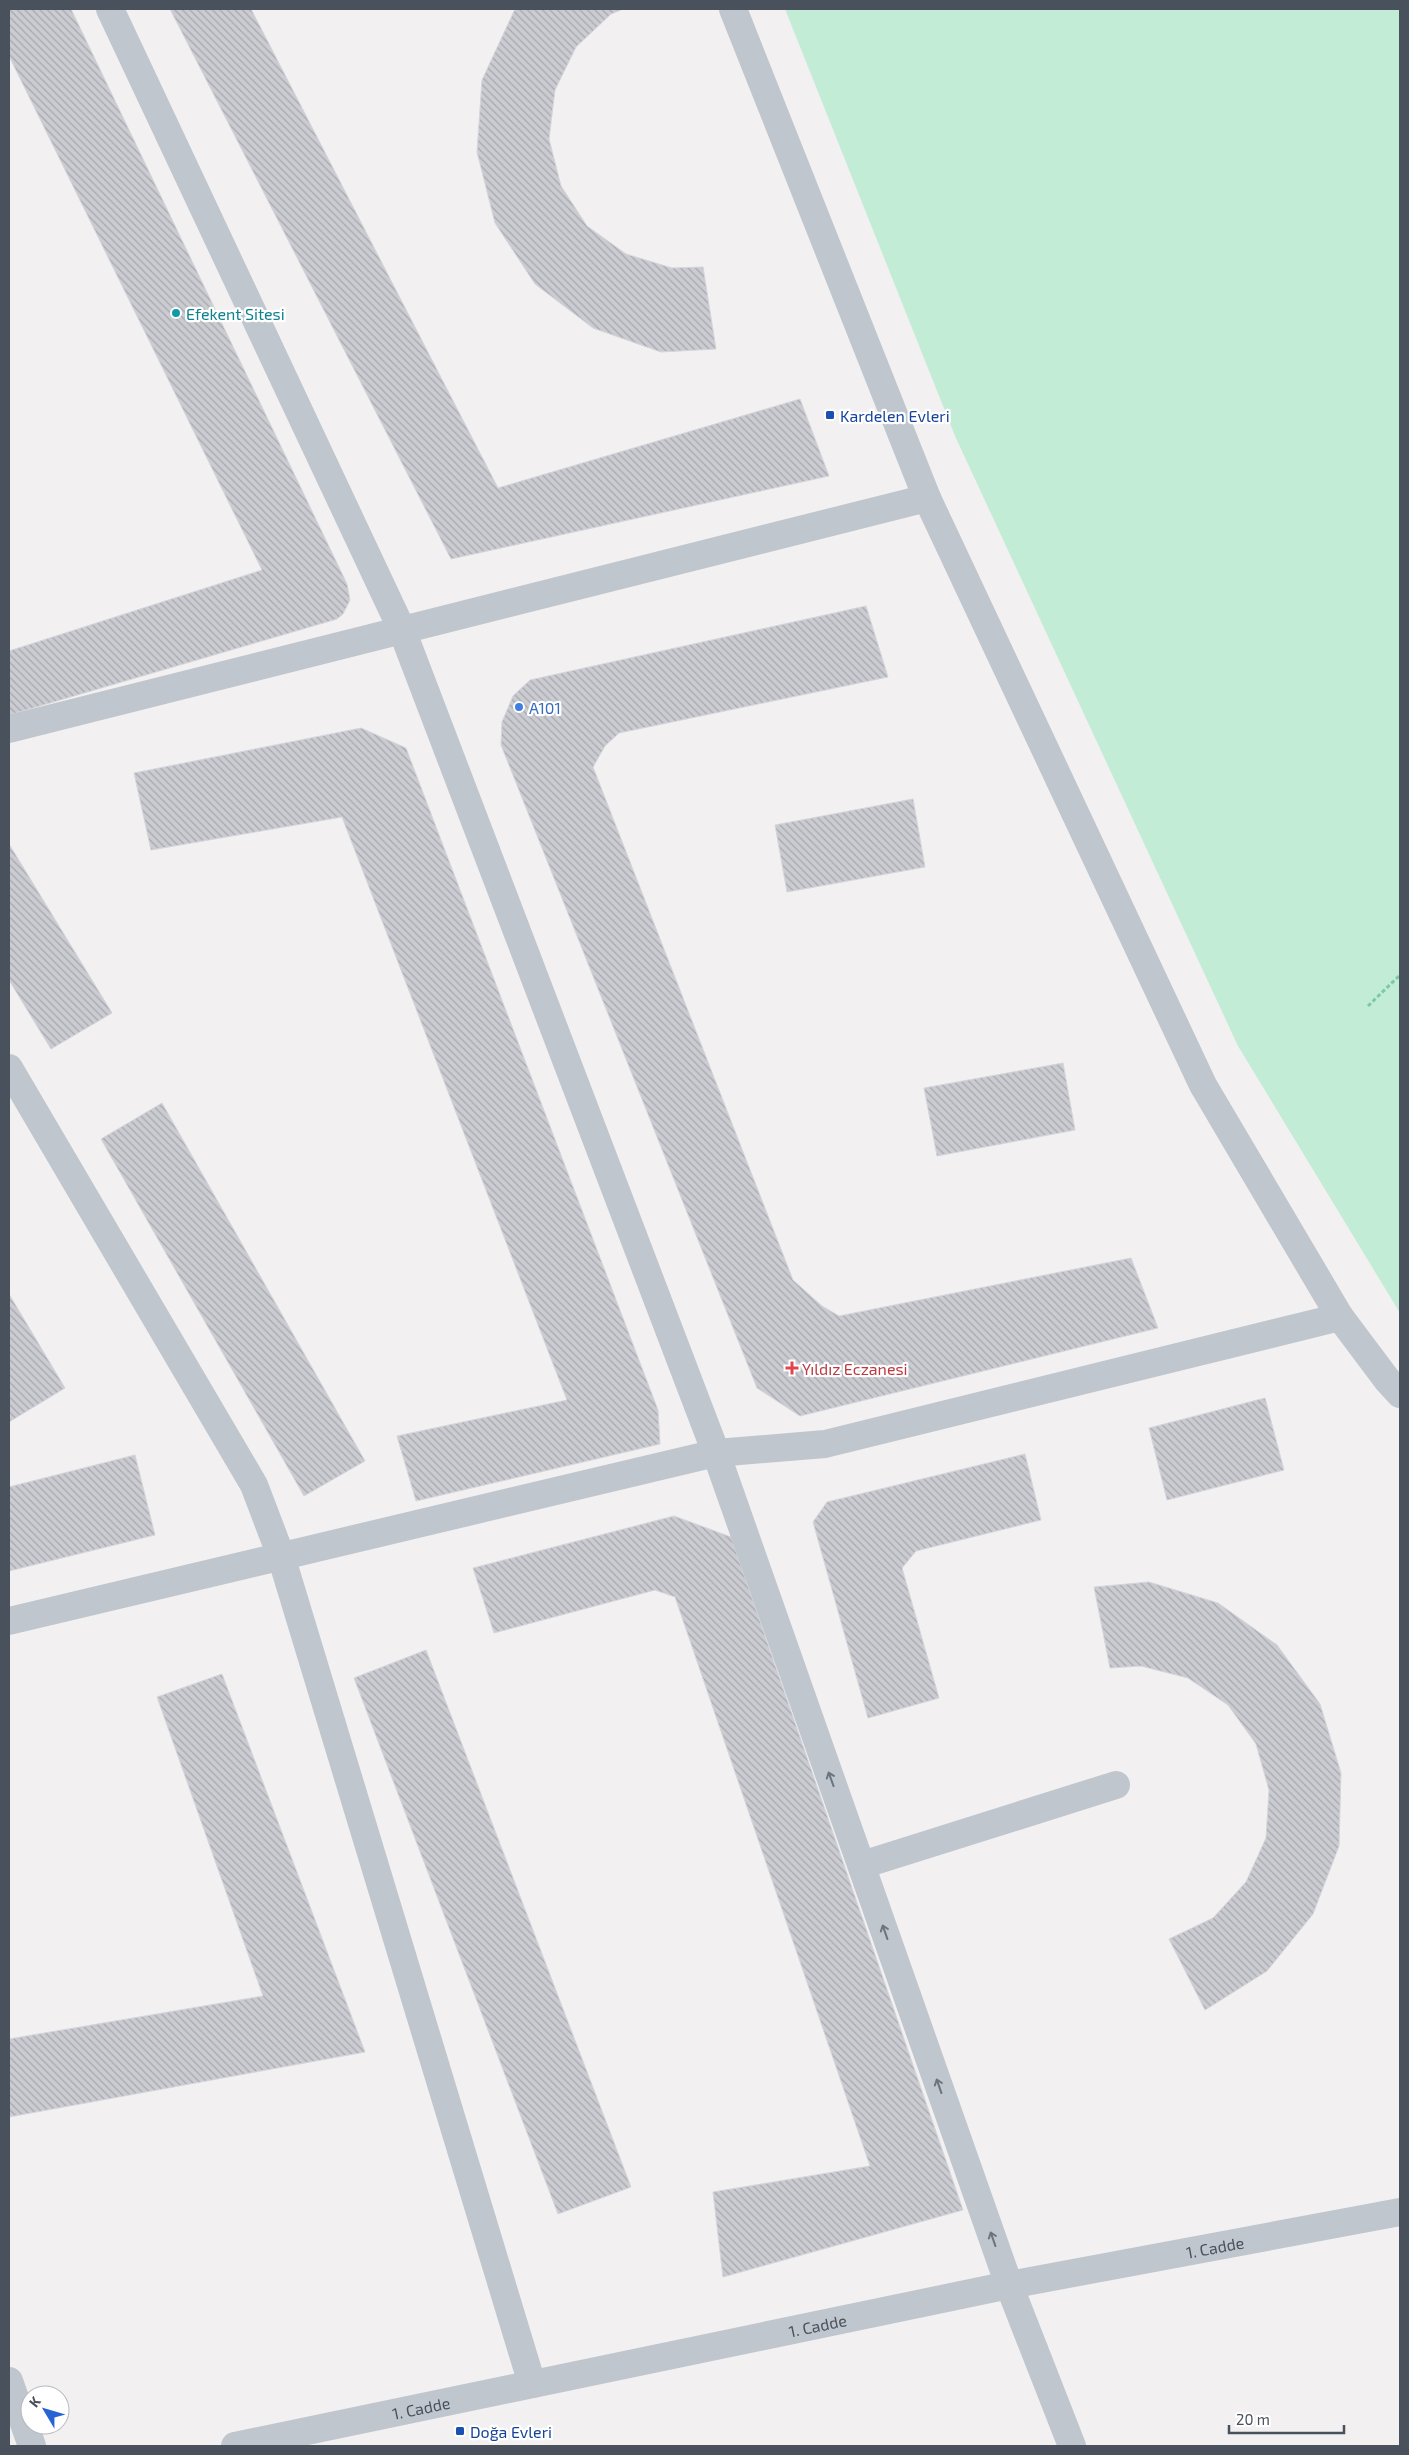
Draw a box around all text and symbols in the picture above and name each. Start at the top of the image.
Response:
place label: Efekent Sitesi [186,304,285,323]
marker: Efekent Sitesi [170,307,182,319]
place label: Kardelen Evleri [840,406,950,425]
marker: Kardelen Evleri [824,409,836,421]
place label: A101 [529,698,561,717]
marker: A101 [513,701,525,713]
place label: Yıldız Eczanesi [802,1359,908,1378]
marker: Yıldız Eczanesi [786,1362,798,1374]
one-way arrow [826,1772,835,1787]
one-way arrow [880,1924,890,1940]
one-way arrow [934,2078,943,2094]
one-way arrow [988,2232,997,2247]
street label: 1. Cadde [1184,2232,1245,2261]
street label: 1. Cadde [787,2310,848,2340]
north arrow [20,2385,70,2435]
street label: 1. Cadde [390,2392,452,2423]
text: K [25,2393,44,2410]
scale bar [1229,2402,1344,2434]
text: 20 m [1236,2410,1270,2428]
place label: Doğa Evleri [470,2422,552,2441]
marker: Doğa Evleri [454,2425,466,2437]

